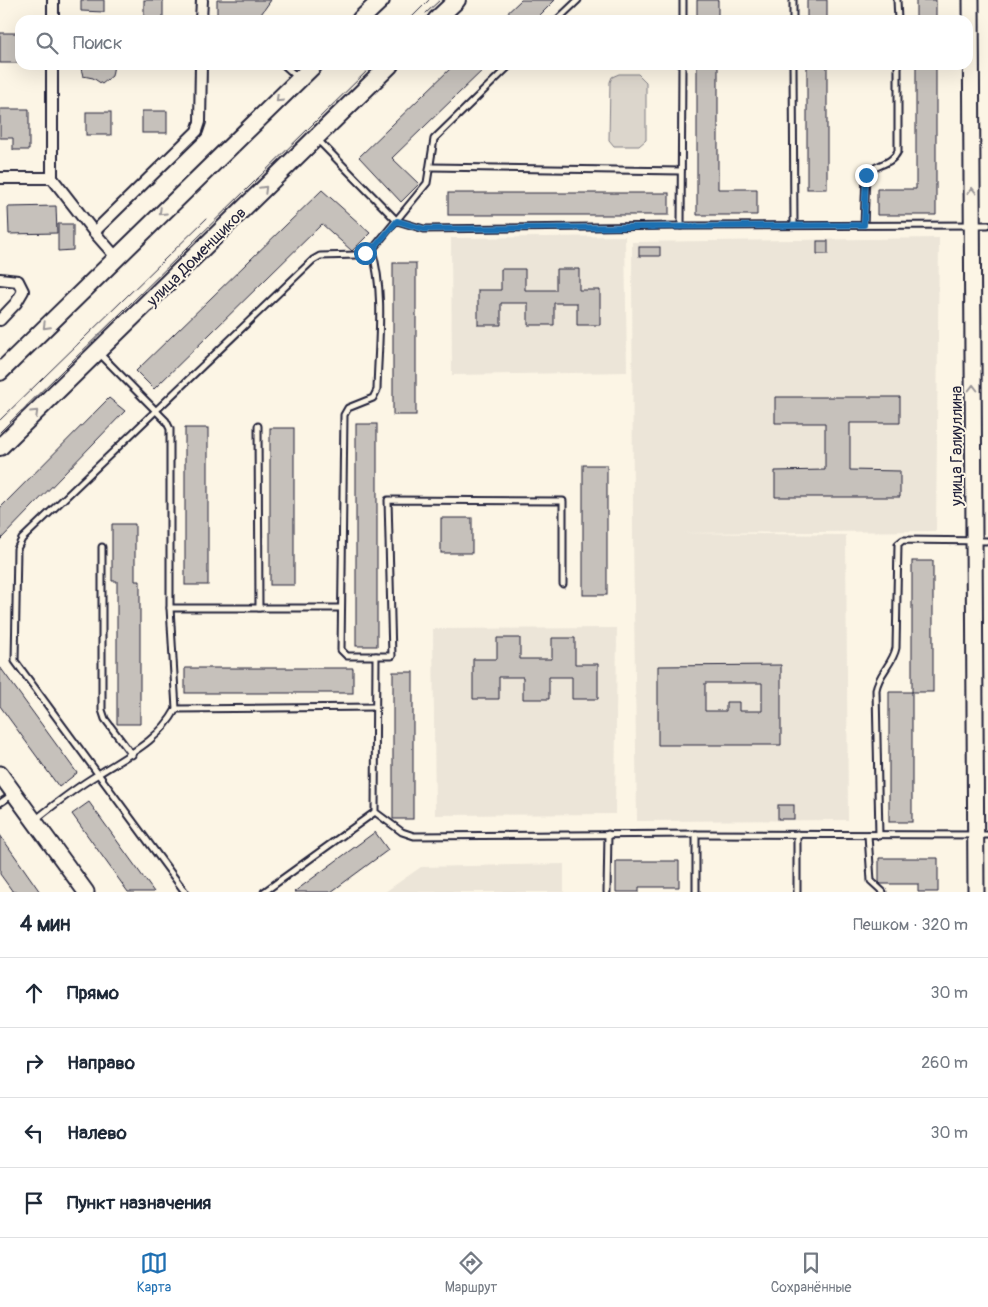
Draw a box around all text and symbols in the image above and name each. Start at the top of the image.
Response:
search box [15,15,973,70]
icon: search [33,29,61,57]
text: Поиск [73,31,123,55]
one-way arrow [276,93,285,102]
route end [855,164,878,187]
one-way arrow [258,186,267,195]
one-way arrow [967,187,977,194]
street label: улица Доменщиков [142,203,251,311]
one-way arrow [159,206,168,215]
route start [354,242,377,265]
one-way arrow [43,320,52,329]
one-way arrow [968,384,978,392]
street label: улица Галиуллина [947,386,967,507]
one-way arrow [29,410,38,419]
text: 4 мин [20,911,70,938]
text: Пешком · 320 m [853,915,968,935]
icon: ahead [20,979,48,1007]
text: Прямо [67,981,119,1005]
text: 30 m [930,983,968,1003]
icon: right [20,1049,48,1077]
text: Направо [67,1051,135,1075]
text: 260 m [921,1053,968,1073]
icon: left [20,1119,48,1147]
text: Налево [67,1121,127,1145]
text: 30 m [930,1123,968,1143]
icon: arrive [20,1189,48,1217]
text: Пункт назначения [67,1191,211,1215]
tab: Карта [137,1249,171,1296]
tab: Маршрут [445,1249,497,1296]
tab: Сохранённые [771,1249,851,1296]

